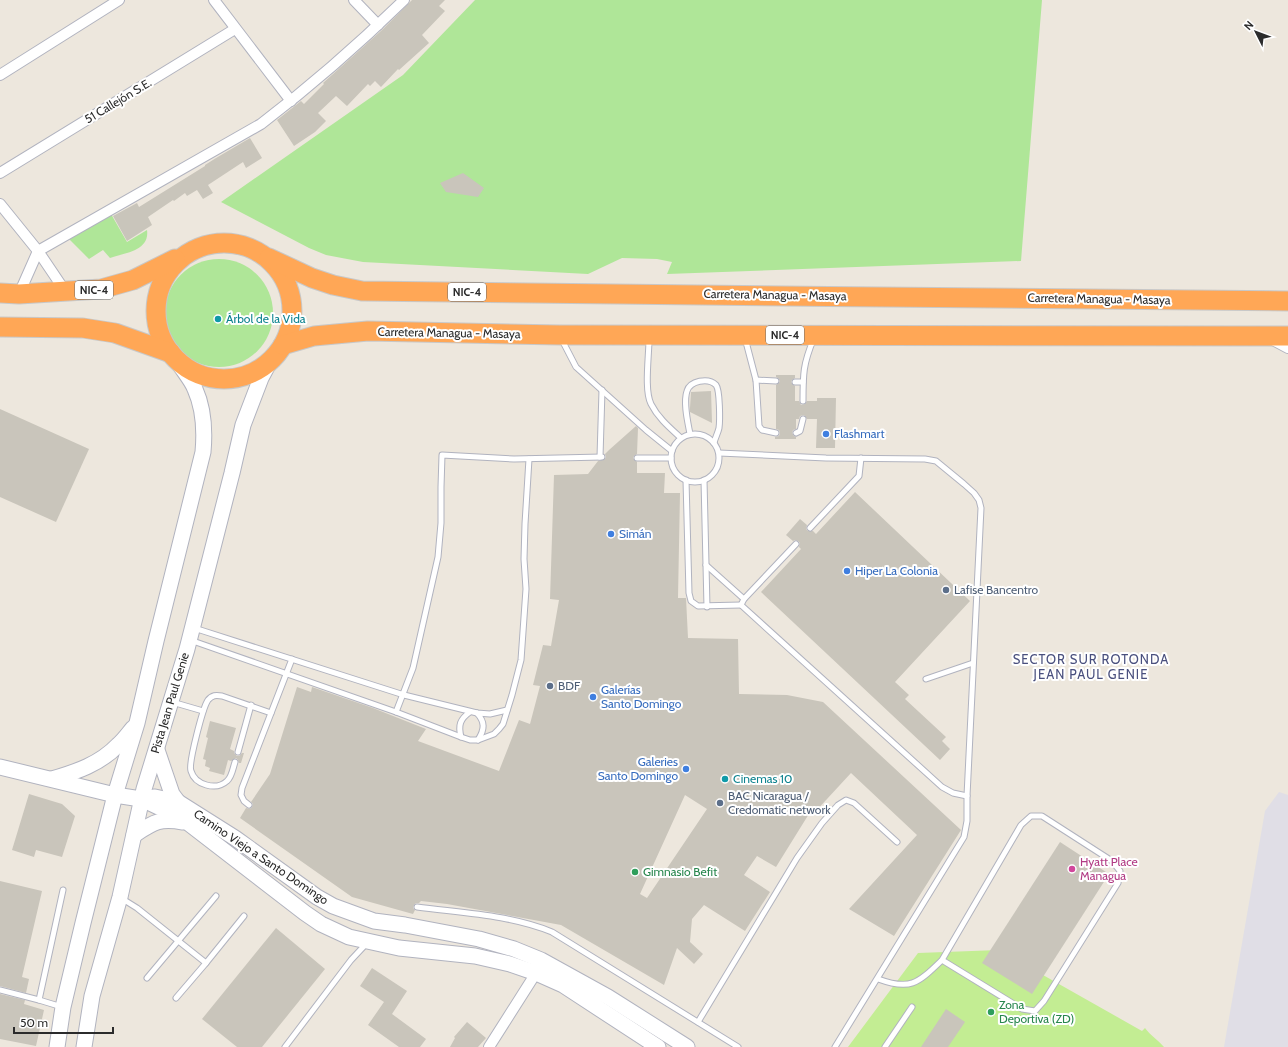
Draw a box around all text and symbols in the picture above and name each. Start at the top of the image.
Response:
north arrow [1236,12,1276,52]
text: N [1241,18,1256,33]
street label: 51 Callejón S.E. [82,75,154,126]
road number: NIC-4 [75,281,113,299]
road number: NIC-4 [448,283,486,301]
street label: Carretera Managua - Masaya [703,286,847,303]
street label: Carretera Managua - Masaya [1027,290,1171,307]
place label: Árbol de la Vida [226,311,306,326]
marker: Árbol de la Vida [213,314,223,324]
street label: Carretera Managua - Masaya [377,324,521,341]
road number: NIC-4 [766,326,804,344]
place label: Flashmart [834,426,884,441]
marker: Flashmart [821,429,831,439]
place label: Simán [619,526,652,541]
marker: Simán [606,529,616,539]
place label: Hiper La Colonia [855,563,938,578]
marker: Hiper La Colonia [842,566,852,576]
place label: Lafise Bancentro [954,582,1038,597]
marker: Lafise Bancentro [941,585,951,595]
street label: Pista Jean Paul Genie [147,651,192,755]
district label: SECTOR SUR ROTONDA JEAN PAUL GENIE [1013,651,1169,682]
place label: BDF [558,678,581,693]
marker: BDF [545,681,555,691]
place label: Galerías Santo Domingo [601,682,682,711]
marker: Galerías Santo Domingo [588,692,598,702]
place label: Galeries Santo Domingo [598,754,678,783]
marker: Galeries Santo Domingo [681,764,691,774]
place label: Cinemas 10 [733,771,792,786]
marker: Cinemas 10 [720,774,730,784]
place label: BAC Nicaragua / Credomatic network [728,788,831,817]
marker: BAC Nicaragua / Credomatic network [715,798,725,808]
street label: Camino Viejo a Santo Domingo [191,806,332,908]
place label: Hyatt Place Managua [1080,854,1138,883]
place label: Gimnasio Befit [643,864,717,879]
marker: Hyatt Place Managua [1067,864,1077,874]
marker: Gimnasio Befit [630,867,640,877]
place label: Zona Deportiva (ZD) [999,997,1074,1026]
marker: Zona Deportiva (ZD) [986,1007,996,1017]
scale bar [14,1009,113,1035]
text: 50 m [20,1015,48,1030]

